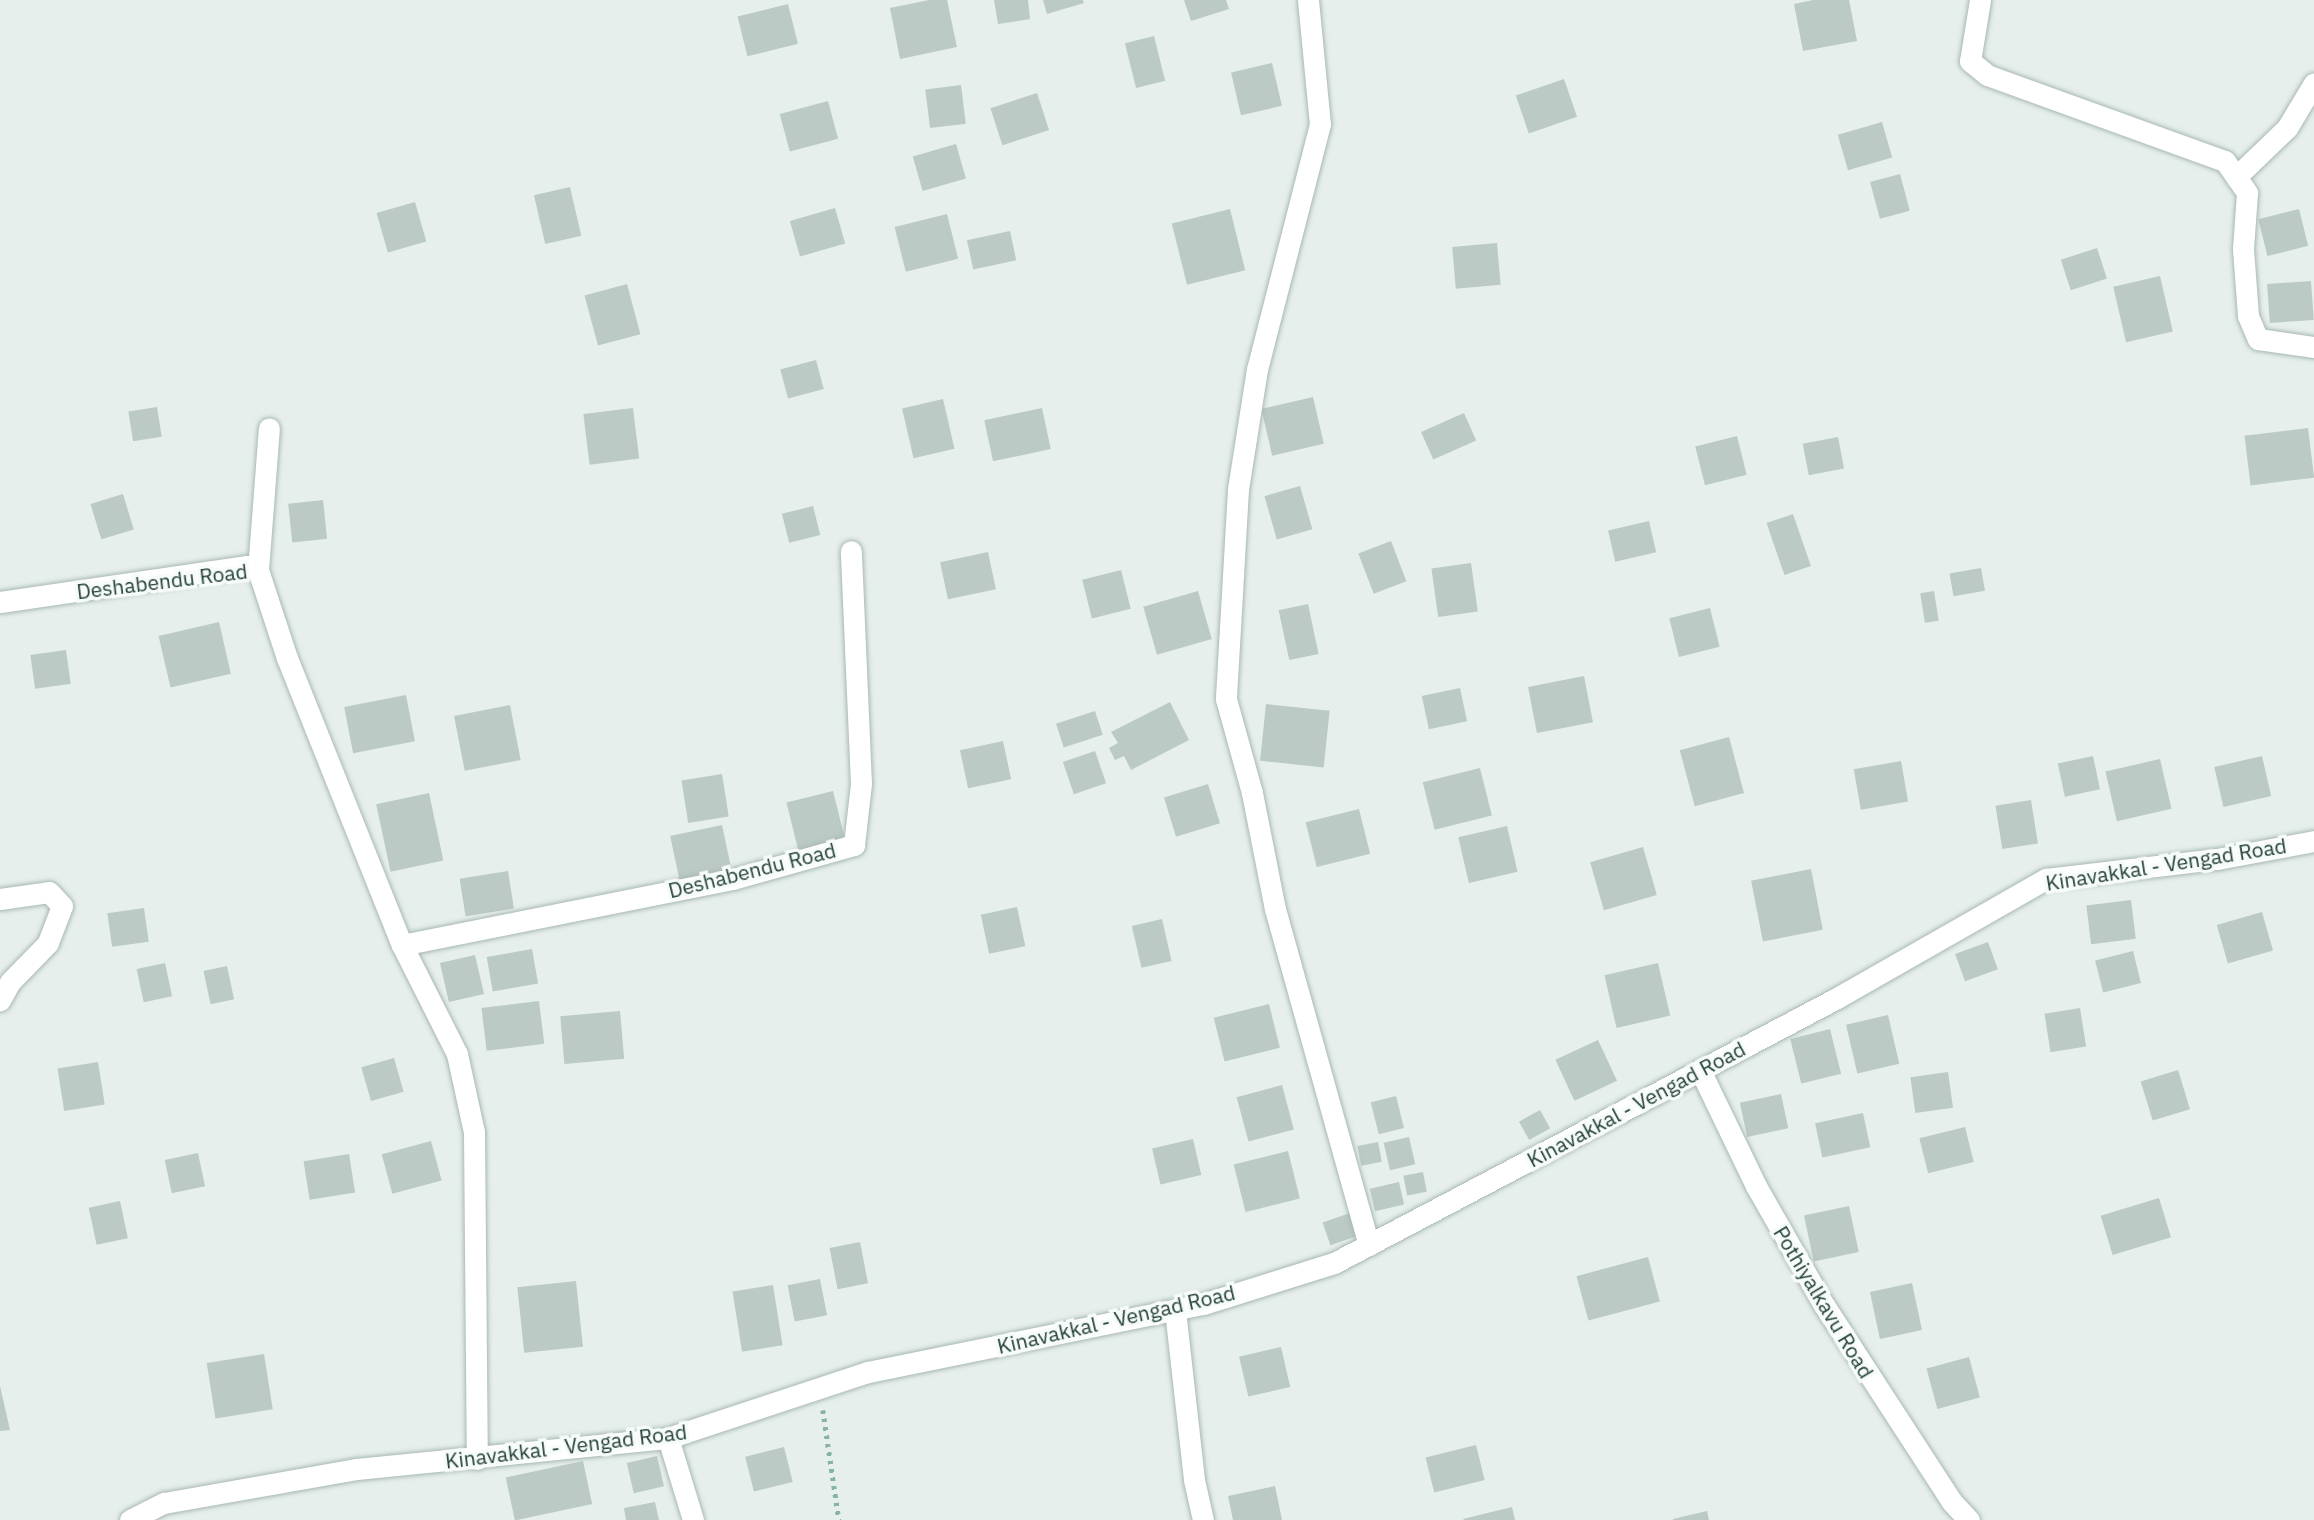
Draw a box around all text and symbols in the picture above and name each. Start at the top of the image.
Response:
street label: Deshabendu Road [75,558,249,604]
street label: Kinavakkal - Vengad Road [2044,833,2288,895]
street label: Deshabendu Road [666,837,838,903]
street label: Kinavakkal - Vengad Road [1523,1036,1749,1172]
street label: Pothiyalkavu Road [1769,1221,1879,1383]
street label: Kinavakkal - Vengad Road [995,1279,1237,1359]
street label: Kinavakkal - Vengad Road [444,1419,688,1473]

